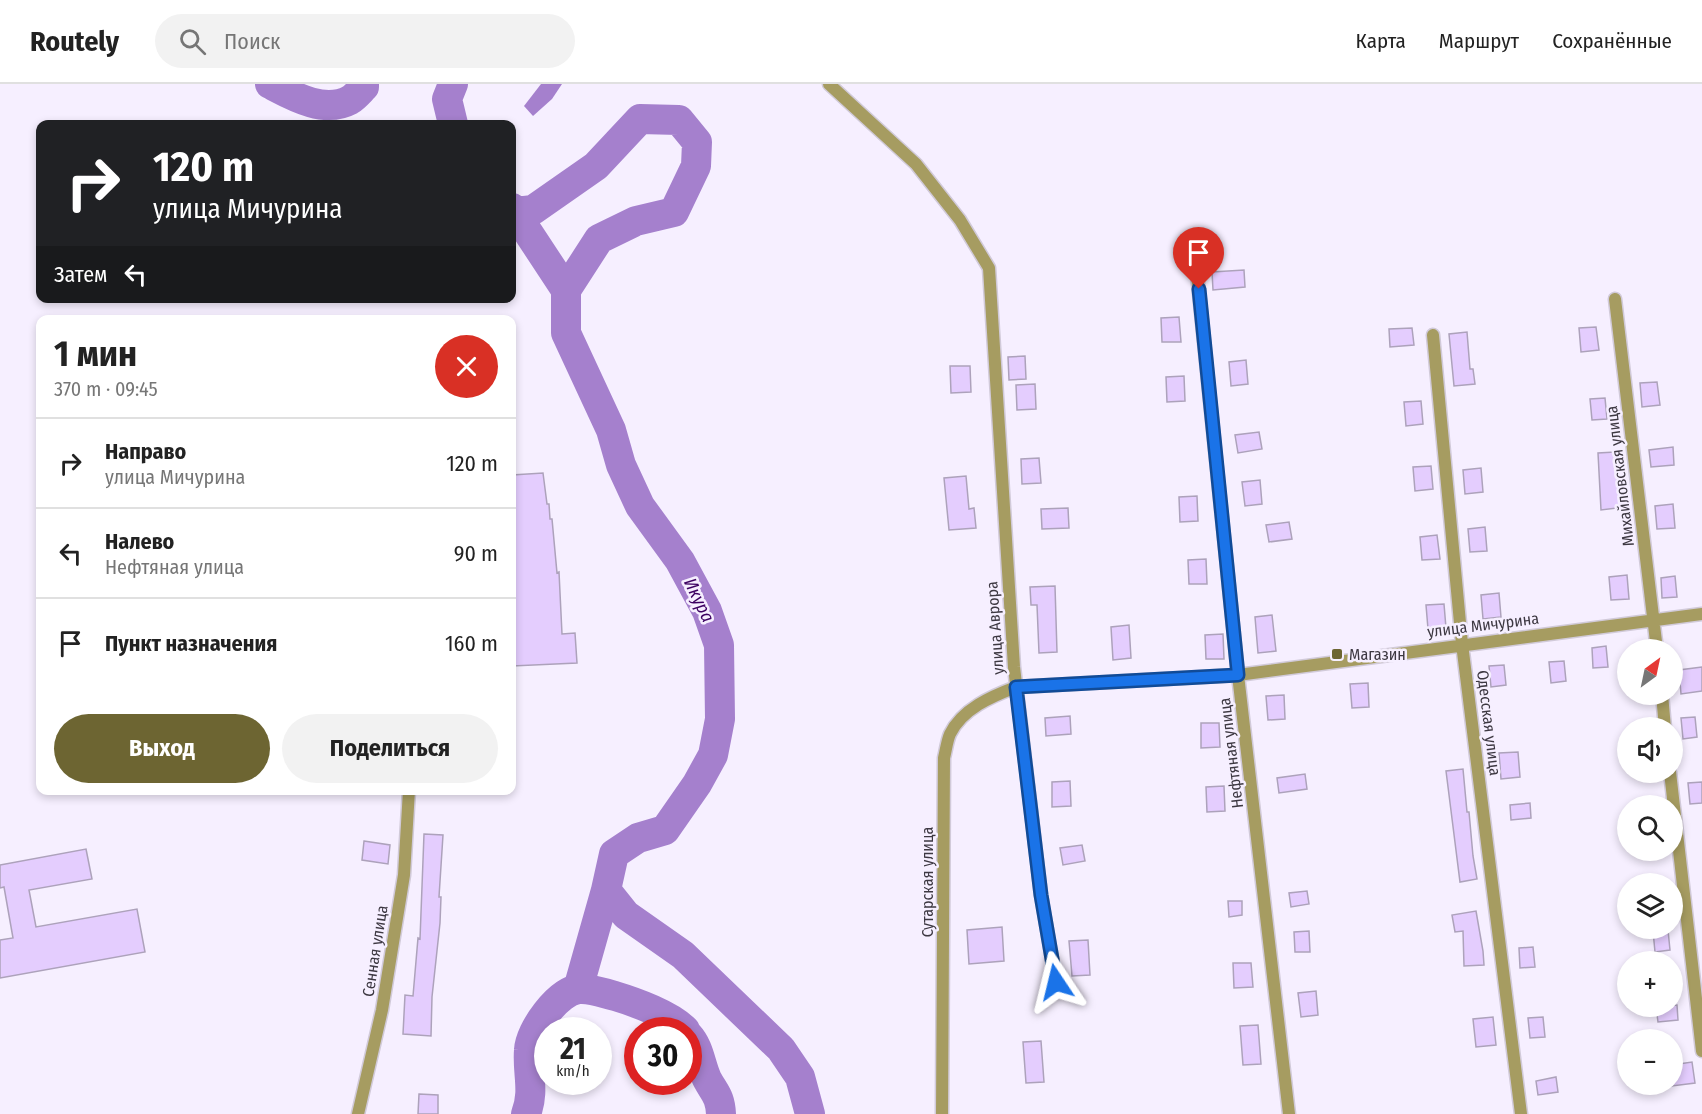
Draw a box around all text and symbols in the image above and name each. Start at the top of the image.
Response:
search box [155,14,575,68]
text: Routely [30,25,119,58]
icon: search [176,25,209,58]
text: Поиск [224,28,280,55]
text: Карта [1356,28,1406,54]
text: Маршрут [1439,28,1519,54]
text: Сохранённые [1552,28,1672,54]
text: 120 m [153,142,254,192]
icon: right [54,144,132,222]
text: улица Мичурина [153,193,343,225]
pin [1173,227,1224,289]
icon: arrive [1182,236,1215,269]
icon: left [119,258,152,291]
text: Затем [54,261,107,288]
text: 1 мин [54,332,137,376]
button: close [435,335,498,398]
text: 370 m · 09:45 [54,377,158,401]
street label: Михайловская улица [1602,404,1638,547]
text: Направо [105,438,186,465]
icon: right [54,447,87,480]
text: 120 m [446,450,498,477]
text: улица Мичурина [105,465,245,489]
text: Налево [105,528,174,555]
icon: left [54,537,87,570]
text: 90 m [454,540,498,567]
text: Нефтяная улица [105,555,244,579]
water label: Икура [679,574,719,626]
street label: улица Аврора [982,581,1008,675]
street label: улица Мичурина [1426,609,1540,641]
icon: arrive [54,627,87,660]
text: Пункт назначения [105,630,277,657]
text: 160 m [445,630,498,657]
north arrow [1617,639,1683,705]
map controls [1617,639,1683,1095]
place label: Магазин [1349,645,1406,664]
marker: Магазин [1330,647,1344,661]
street label: Одесская улица [1473,669,1505,777]
street label: Нефтяная улица [1215,696,1247,809]
button: Выход [54,714,270,783]
button: Поделиться [282,714,498,783]
button: sound [1617,717,1683,783]
button: search [1617,795,1683,861]
street label: Сутарская улица [918,827,937,937]
button: layers [1617,873,1683,939]
street label: Сенная улица [358,904,392,998]
position arrow [1024,950,1088,1014]
button: + [1617,951,1683,1017]
speed limit sign: 30 [624,1017,702,1095]
button: − [1617,1029,1683,1095]
text: 21 [560,1031,586,1067]
text: km/h [556,1062,590,1080]

